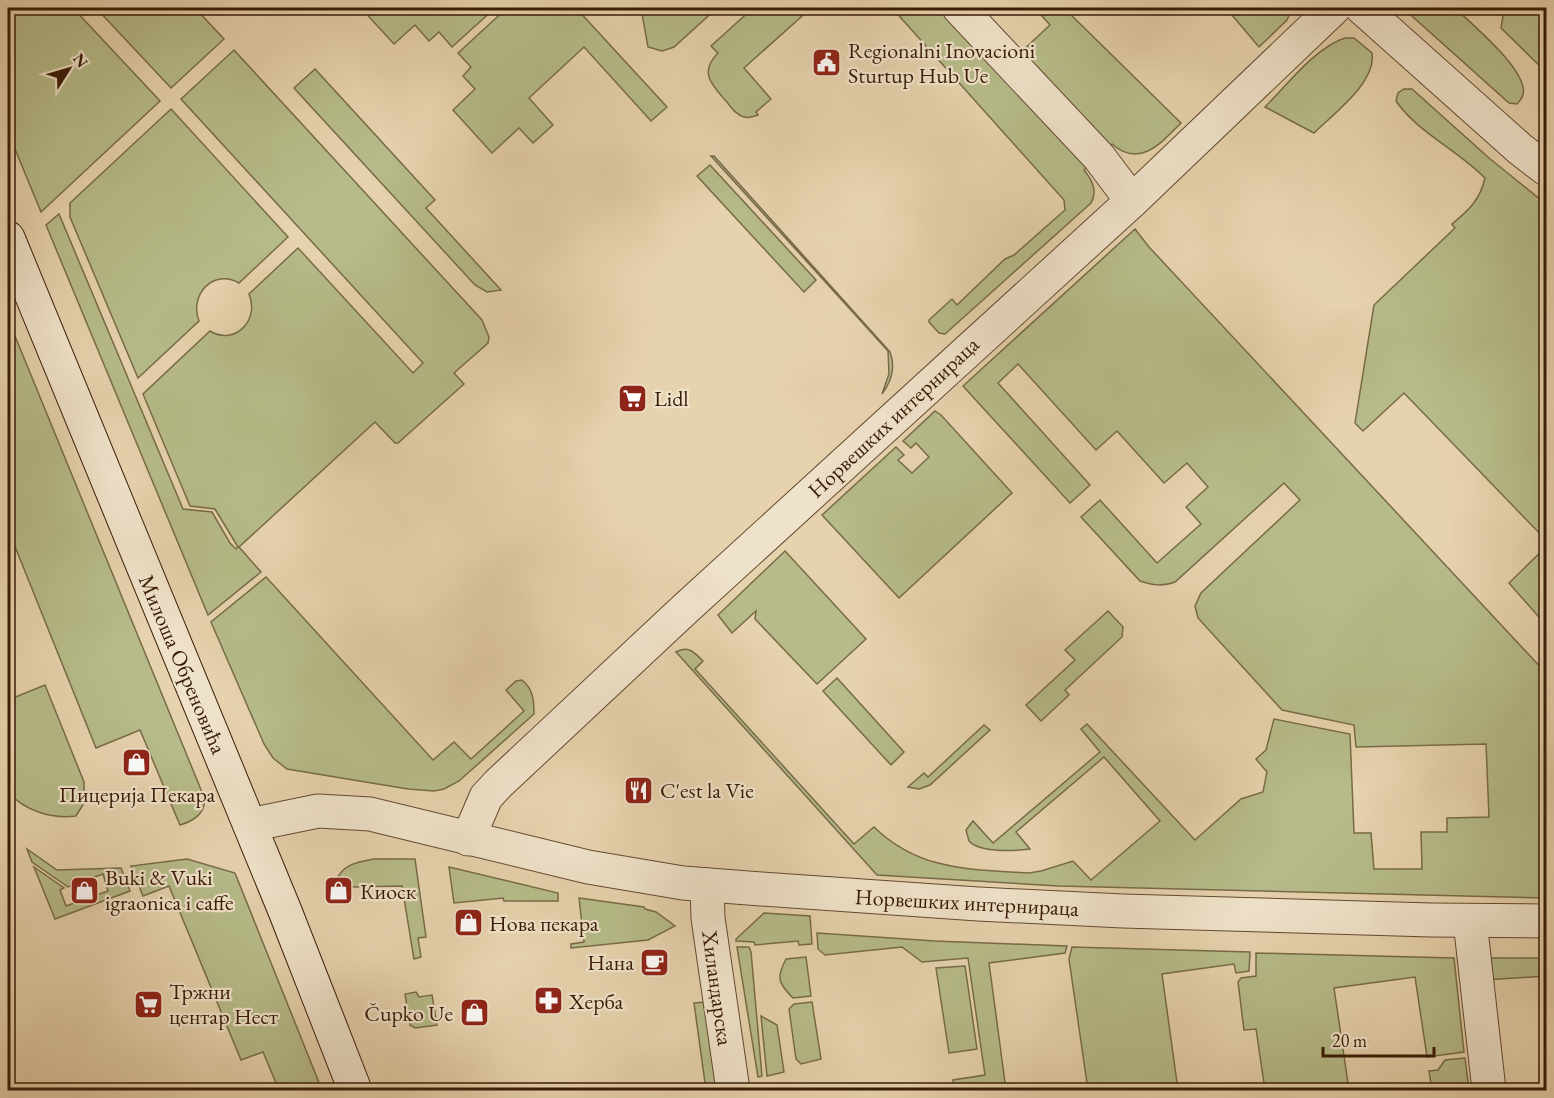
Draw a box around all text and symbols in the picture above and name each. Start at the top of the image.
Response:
place label: Regionalni Inovacioni Sturtup Hub Ue [848,36,1035,90]
north arrow [39,39,99,99]
public building icon: Regionalni Inovacioni Sturtup Hub Ue [811,47,843,79]
text: N [68,49,93,72]
street label: Норвешких интернираца [801,330,985,504]
supermarket icon: Lidl [617,382,649,414]
place label: Lidl [654,384,689,413]
street label: Милоша Обреновића [132,570,233,758]
shop icon: Пицерија Пекара [121,746,153,778]
restaurant icon: C'est la Vie [623,774,655,806]
place label: C'est la Vie [660,776,754,805]
place label: Пицерија Пекара [59,780,215,809]
place label: Buki & Vuki igraonica i caffe [105,863,234,917]
shop icon: Buki & Vuki igraonica i caffe [68,874,100,906]
shop icon: Киоск [323,875,355,907]
place label: Киоск [360,877,417,906]
street label: Норвешких интернираца [854,882,1080,923]
shop icon: Нова пекара [452,907,484,939]
place label: Нова пекара [489,909,599,938]
street label: Хиландарска [695,928,740,1048]
cafe icon: Нана [639,946,671,978]
place label: Нана [587,948,634,977]
place label: Тржни центар Нест [169,977,278,1031]
pharmacy icon: Херба [532,985,564,1017]
place label: Херба [568,987,624,1016]
supermarket icon: Тржни центар Нест [132,988,164,1020]
shop icon: Čupko Ue [458,997,490,1029]
place label: Čupko Ue [364,999,453,1028]
scale bar [1323,1020,1434,1058]
text: 20 m [1332,1029,1367,1052]

